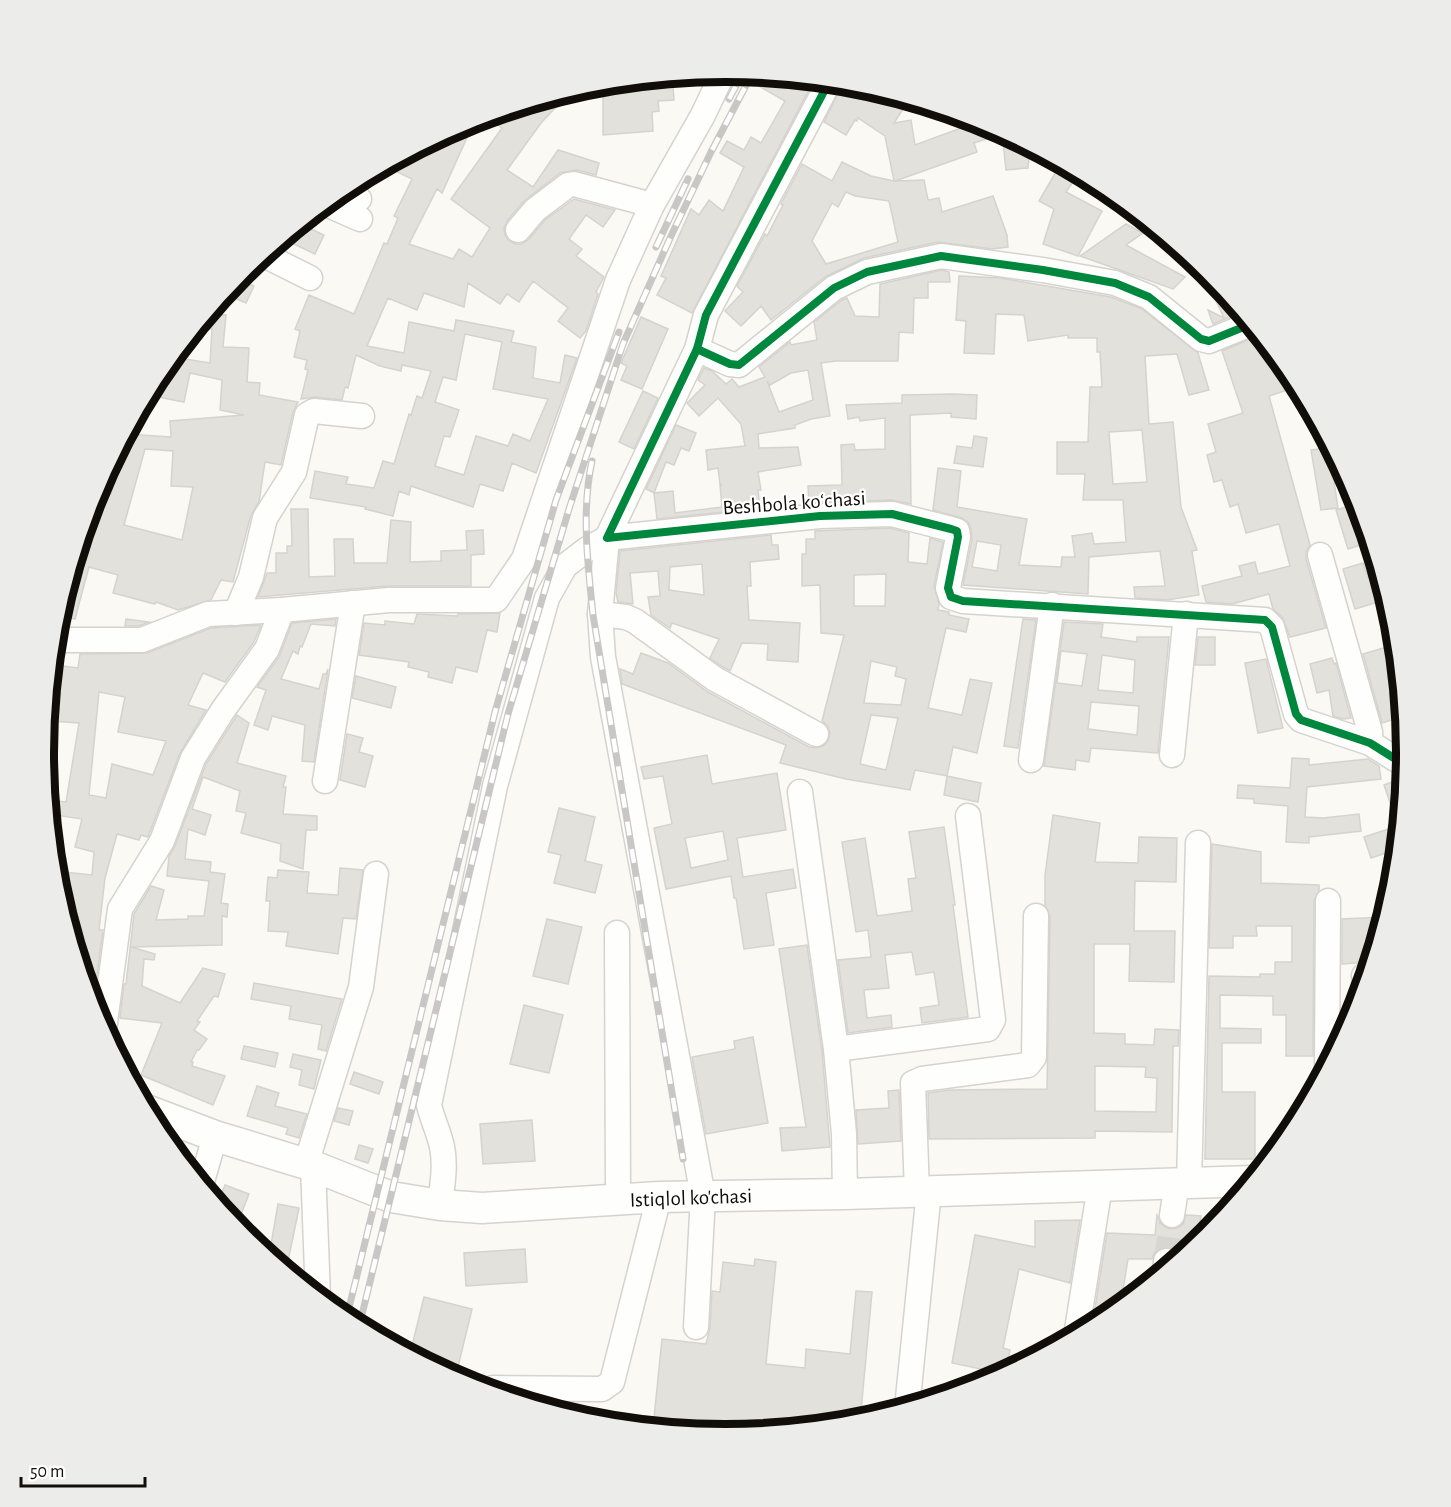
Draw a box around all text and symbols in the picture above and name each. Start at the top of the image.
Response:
street label: Beshbola koʻchasi [722,488,866,518]
street label: Istiqlol ko'chasi [630,1185,752,1211]
scale bar [21,1450,146,1488]
text: 50 m [30,1463,64,1481]

